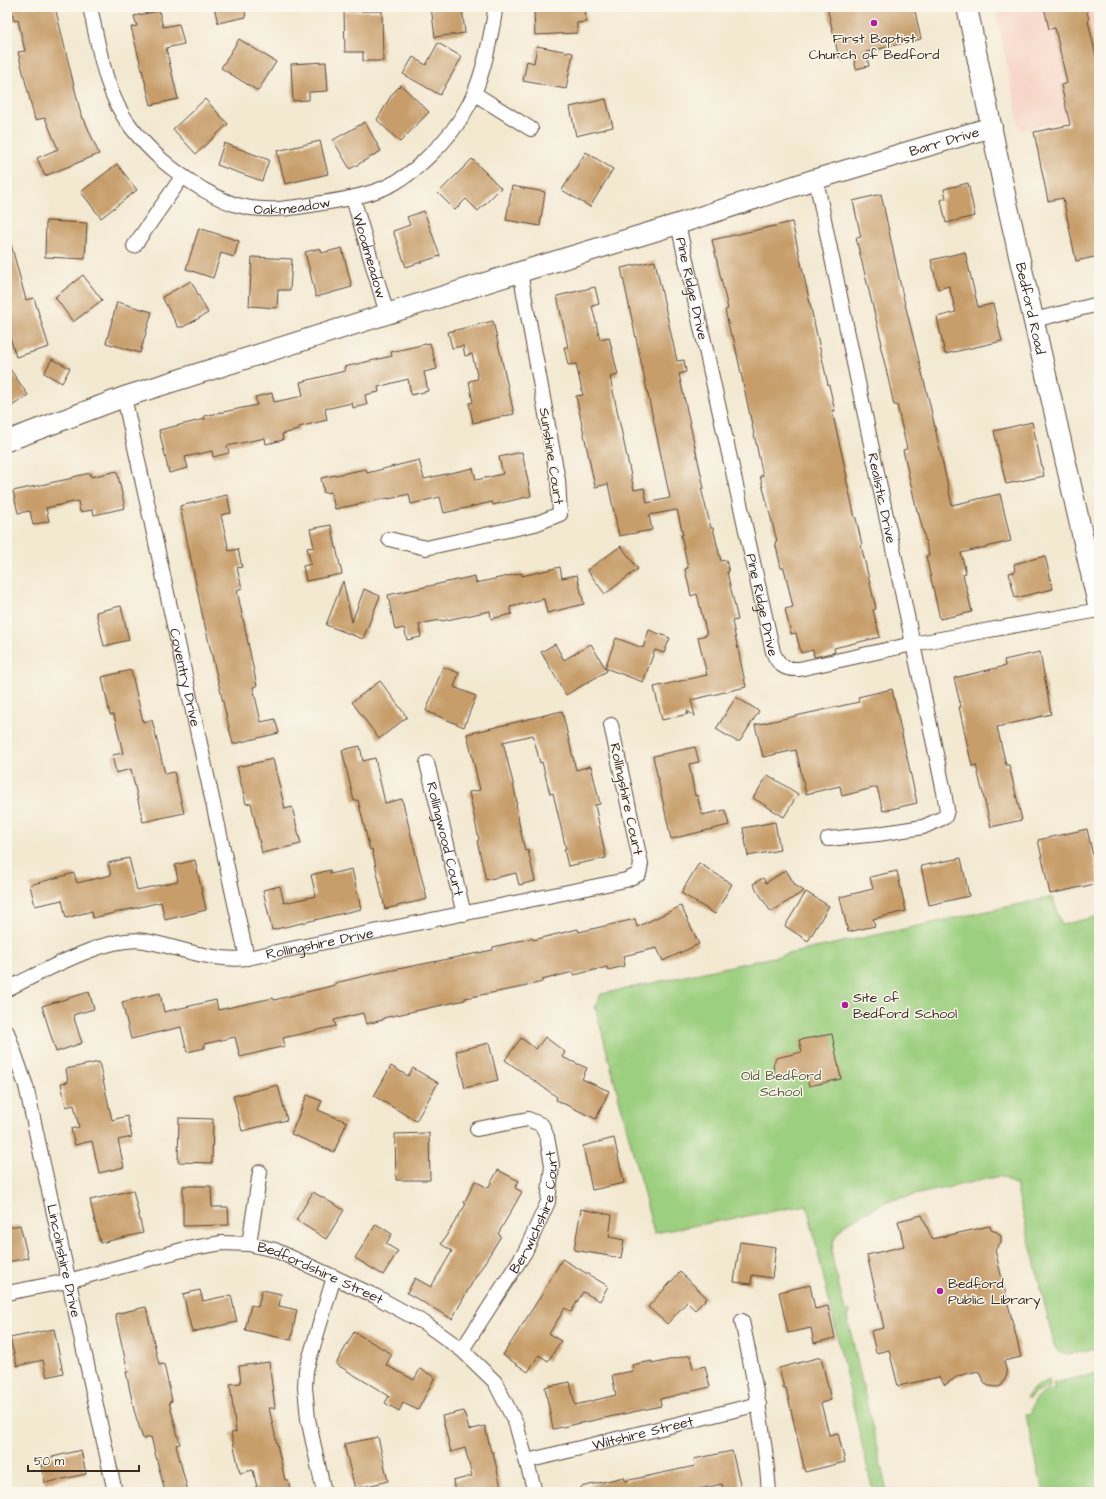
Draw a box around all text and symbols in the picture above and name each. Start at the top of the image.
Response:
marker: First Baptist Church of Bedford [869,18,879,28]
place label: First Baptist Church of Bedford [809,29,939,65]
street label: Barr Drive [907,122,982,162]
street label: Oakmeadow [253,193,332,220]
street label: Woodmeadow [347,211,391,301]
street label: Pine Ridge Drive [670,235,713,342]
street label: Bedford Road [1010,261,1050,356]
street label: Sunshine Court [533,406,569,506]
street label: Realistic Drive [862,451,901,546]
street label: Pine Ridge Drive [740,552,783,660]
street label: Coventry Drive [164,627,205,729]
street label: Rollingshire Court [604,741,648,857]
street label: Rollingwood Court [421,780,468,898]
street label: Rollingshire Drive [264,923,376,965]
place label: Site of Bedford School [853,988,957,1024]
marker: Site of Bedford School [840,1000,850,1010]
park label: Old Bedford School [741,1066,821,1102]
street label: Berwichshire Court [505,1149,563,1278]
street label: Lincolnshire Drive [41,1202,86,1320]
street label: Bedfordshire Street [255,1237,387,1310]
place label: Bedford Public Library [948,1274,1041,1310]
marker: Bedford Public Library [935,1286,945,1296]
street label: Wiltshire Street [590,1411,696,1456]
scale bar [28,1447,139,1473]
text: 50 m [34,1453,65,1470]

